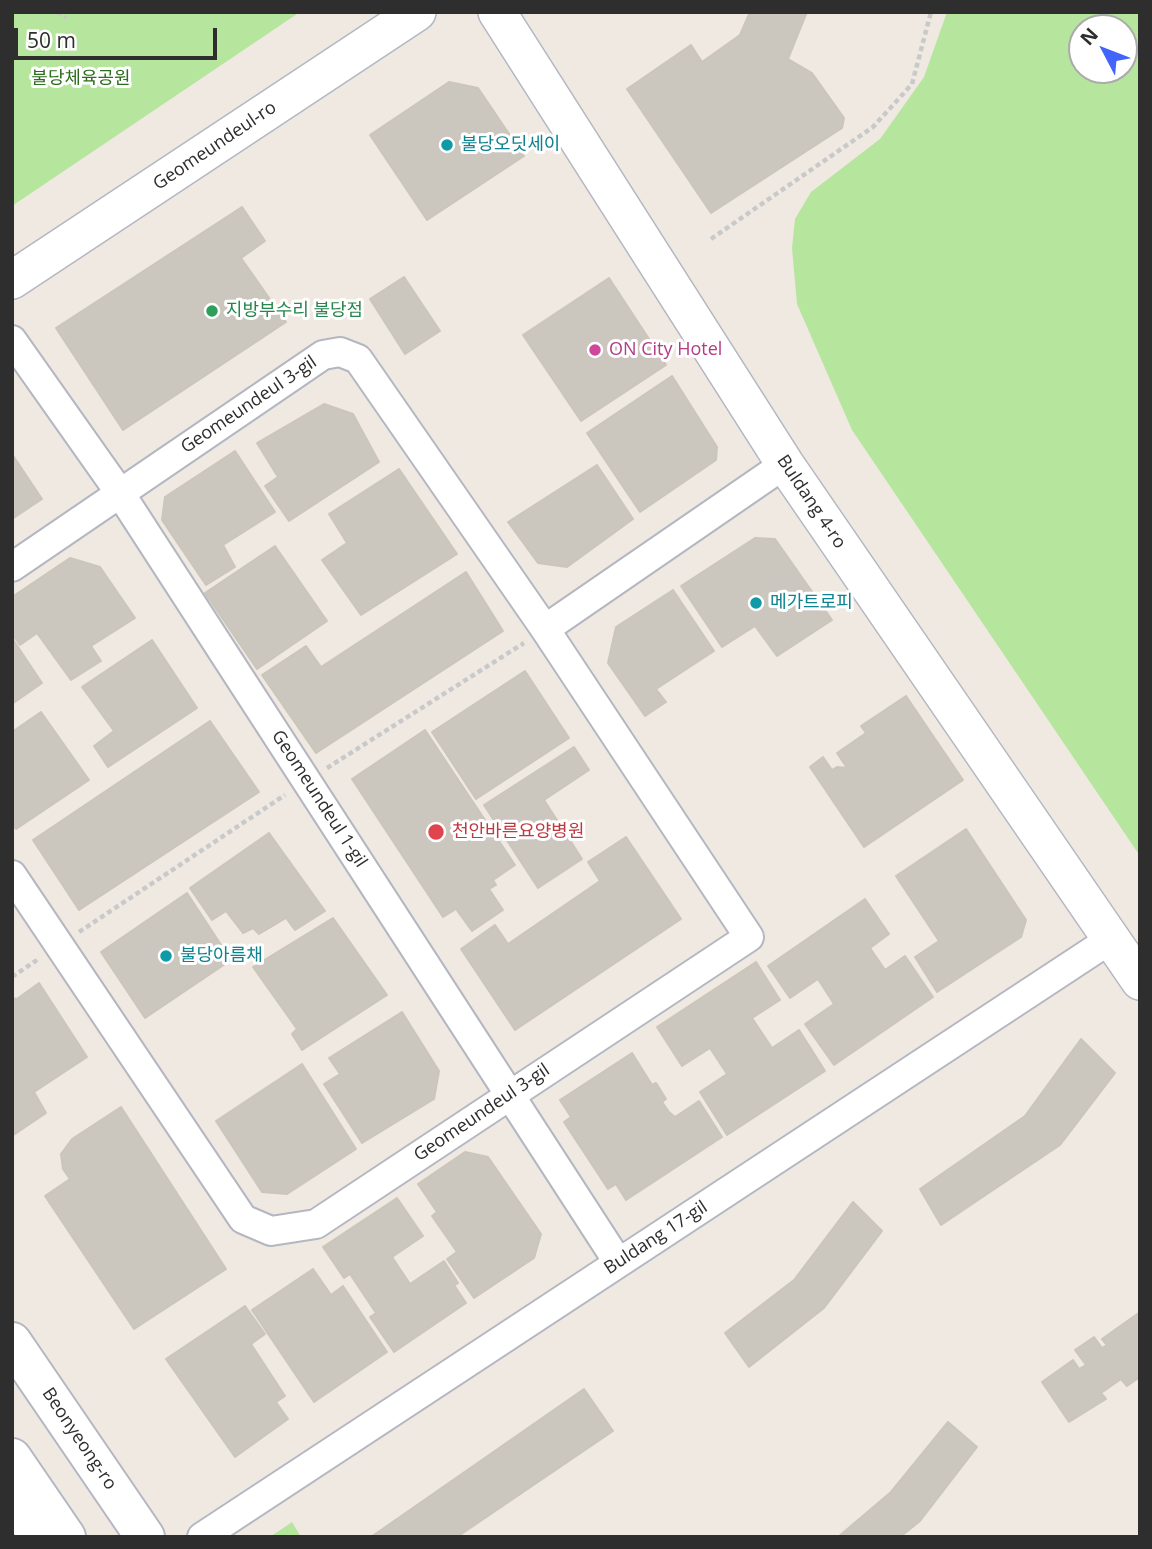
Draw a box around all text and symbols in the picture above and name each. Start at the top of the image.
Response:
scale bar [18,14,220,58]
north arrow [1068,14,1138,84]
text: N [1074,22,1104,51]
text: 50 m [27,26,76,54]
park label: 불당체육공원 [31,68,131,90]
street label: Geomeundeul-ro [149,97,281,195]
place label: 불당오딧세이 [461,134,560,156]
marker: 불당오딧세이 [439,137,455,153]
place label: 지방부수리 불당점 [226,300,363,322]
marker: 지방부수리 불당점 [204,303,220,319]
place label: ON City Hotel [609,339,722,361]
marker: ON City Hotel [587,342,603,358]
street label: Geomeundeul 3-gil [177,352,321,458]
street label: Buldang 4-ro [772,451,850,553]
place label: 메가트로피 [770,592,853,614]
marker: 메가트로피 [748,595,764,611]
street label: Geomeundeul 1-gil [267,726,371,872]
place label: 천안바른요양병원 [452,821,584,843]
marker: 천안바른요양병원 [426,822,446,842]
place label: 불당아름채 [180,945,263,967]
marker: 불당아름채 [158,948,174,964]
street label: Geomeundeul 3-gil [410,1060,554,1166]
street label: Buldang 17-gil [600,1197,712,1279]
street label: Beonyeong-ro [37,1384,121,1494]

